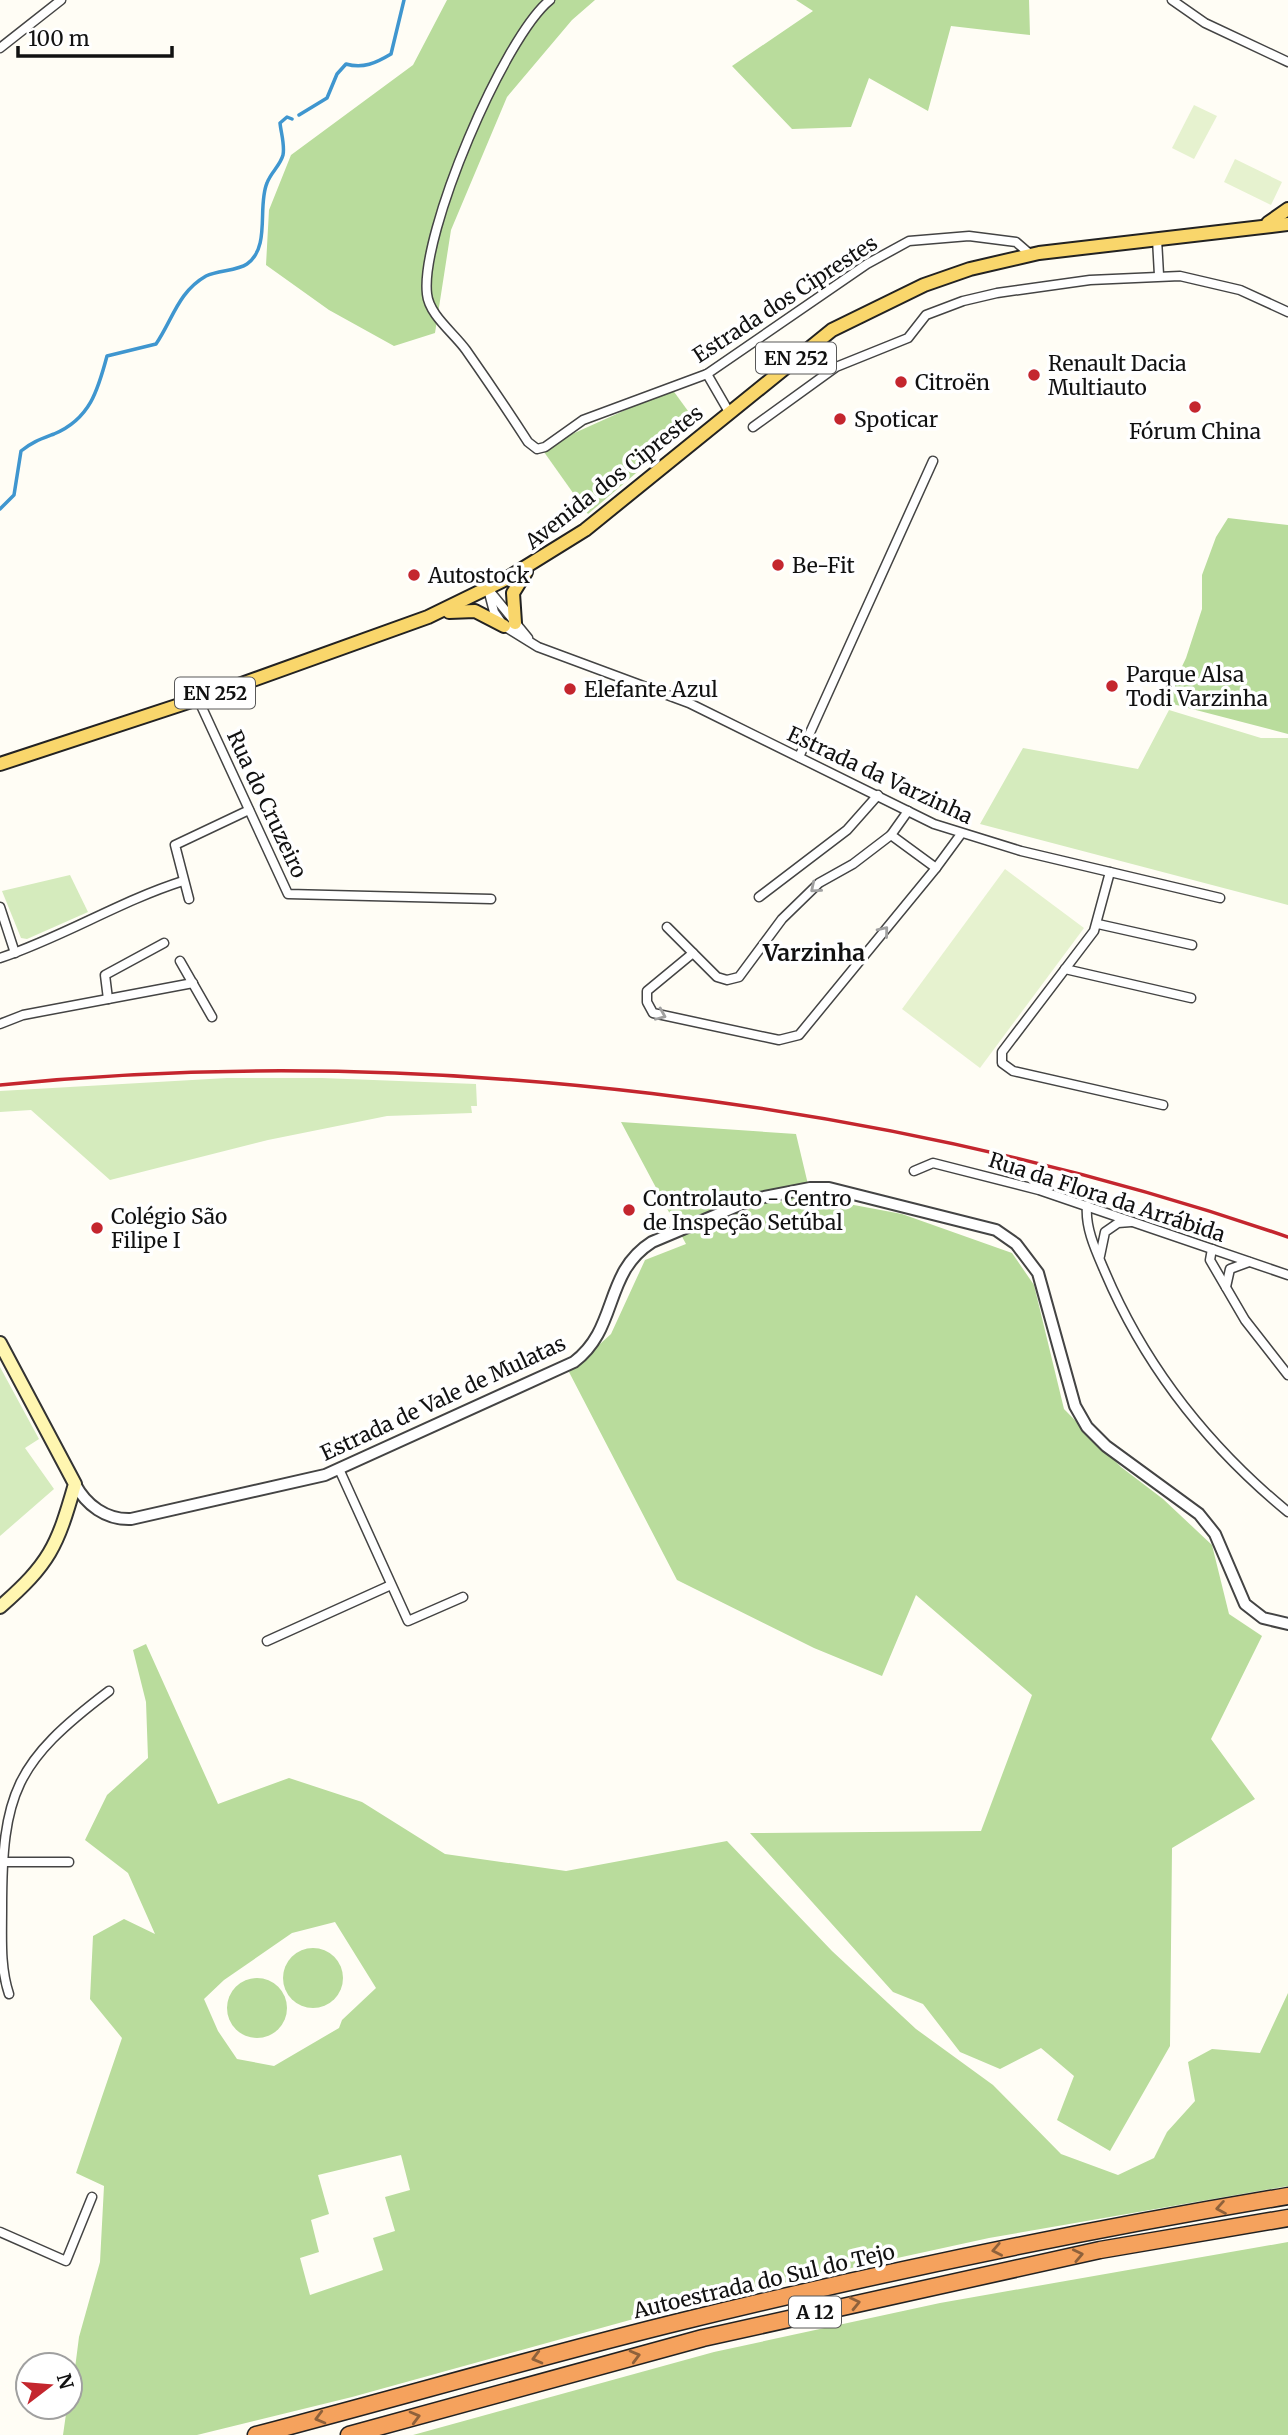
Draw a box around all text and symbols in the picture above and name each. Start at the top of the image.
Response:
scale bar [18,14,172,58]
text: 100 m [28,25,90,52]
street label: Estrada dos Ciprestes [688,229,882,369]
road number: EN 252 [756,342,836,374]
place label: Renault Dacia Multiauto [1048,350,1187,401]
marker: Renault Dacia Multiauto [1026,367,1042,383]
place label: Citroën [915,369,990,396]
marker: Citroën [893,374,909,390]
street label: Avenida dos Ciprestes [519,399,708,556]
marker: Fórum China [1187,399,1203,415]
place label: Spoticar [854,406,938,433]
marker: Spoticar [832,411,848,427]
place label: Fórum China [1129,418,1261,445]
place label: Be-Fit [792,552,855,579]
marker: Be-Fit [770,557,786,573]
place label: Autostock [427,562,531,589]
marker: Autostock [406,567,422,583]
place label: Parque Alsa Todi Varzinha [1126,661,1268,712]
place label: Elefante Azul [584,676,718,703]
road number: EN 252 [175,678,255,708]
marker: Parque Alsa Todi Varzinha [1104,678,1120,694]
marker: Elefante Azul [562,681,578,697]
street label: Estrada da Varzinha [783,720,977,830]
street label: Rua do Cruzeiro [221,726,313,882]
one-way arrow [811,880,824,892]
one-way arrow [876,926,888,939]
district label: Varzinha [762,938,865,967]
one-way arrow [654,1006,666,1020]
street label: Rua da Flora da Arrábida [985,1146,1229,1248]
place label: Controlauto - Centro de Inspeção Setúbal [643,1185,852,1236]
marker: Controlauto - Centro de Inspeção Setúbal [621,1202,637,1218]
place label: Colégio São Filipe I [111,1203,227,1254]
marker: Colégio São Filipe I [89,1220,105,1236]
street label: Estrada de Vale de Mulatas [316,1329,570,1467]
one-way arrow [1215,2200,1227,2215]
street label: Autoestrada do Sul do Tejo [630,2238,897,2324]
one-way arrow [991,2241,1003,2256]
one-way arrow [1072,2248,1084,2263]
road number: A 12 [789,2296,841,2328]
one-way arrow [849,2296,861,2311]
one-way arrow [531,2350,543,2364]
one-way arrow [628,2350,640,2365]
north arrow [14,2351,84,2421]
text: N [52,2371,79,2392]
one-way arrow [314,2410,326,2424]
one-way arrow [409,2411,421,2425]

